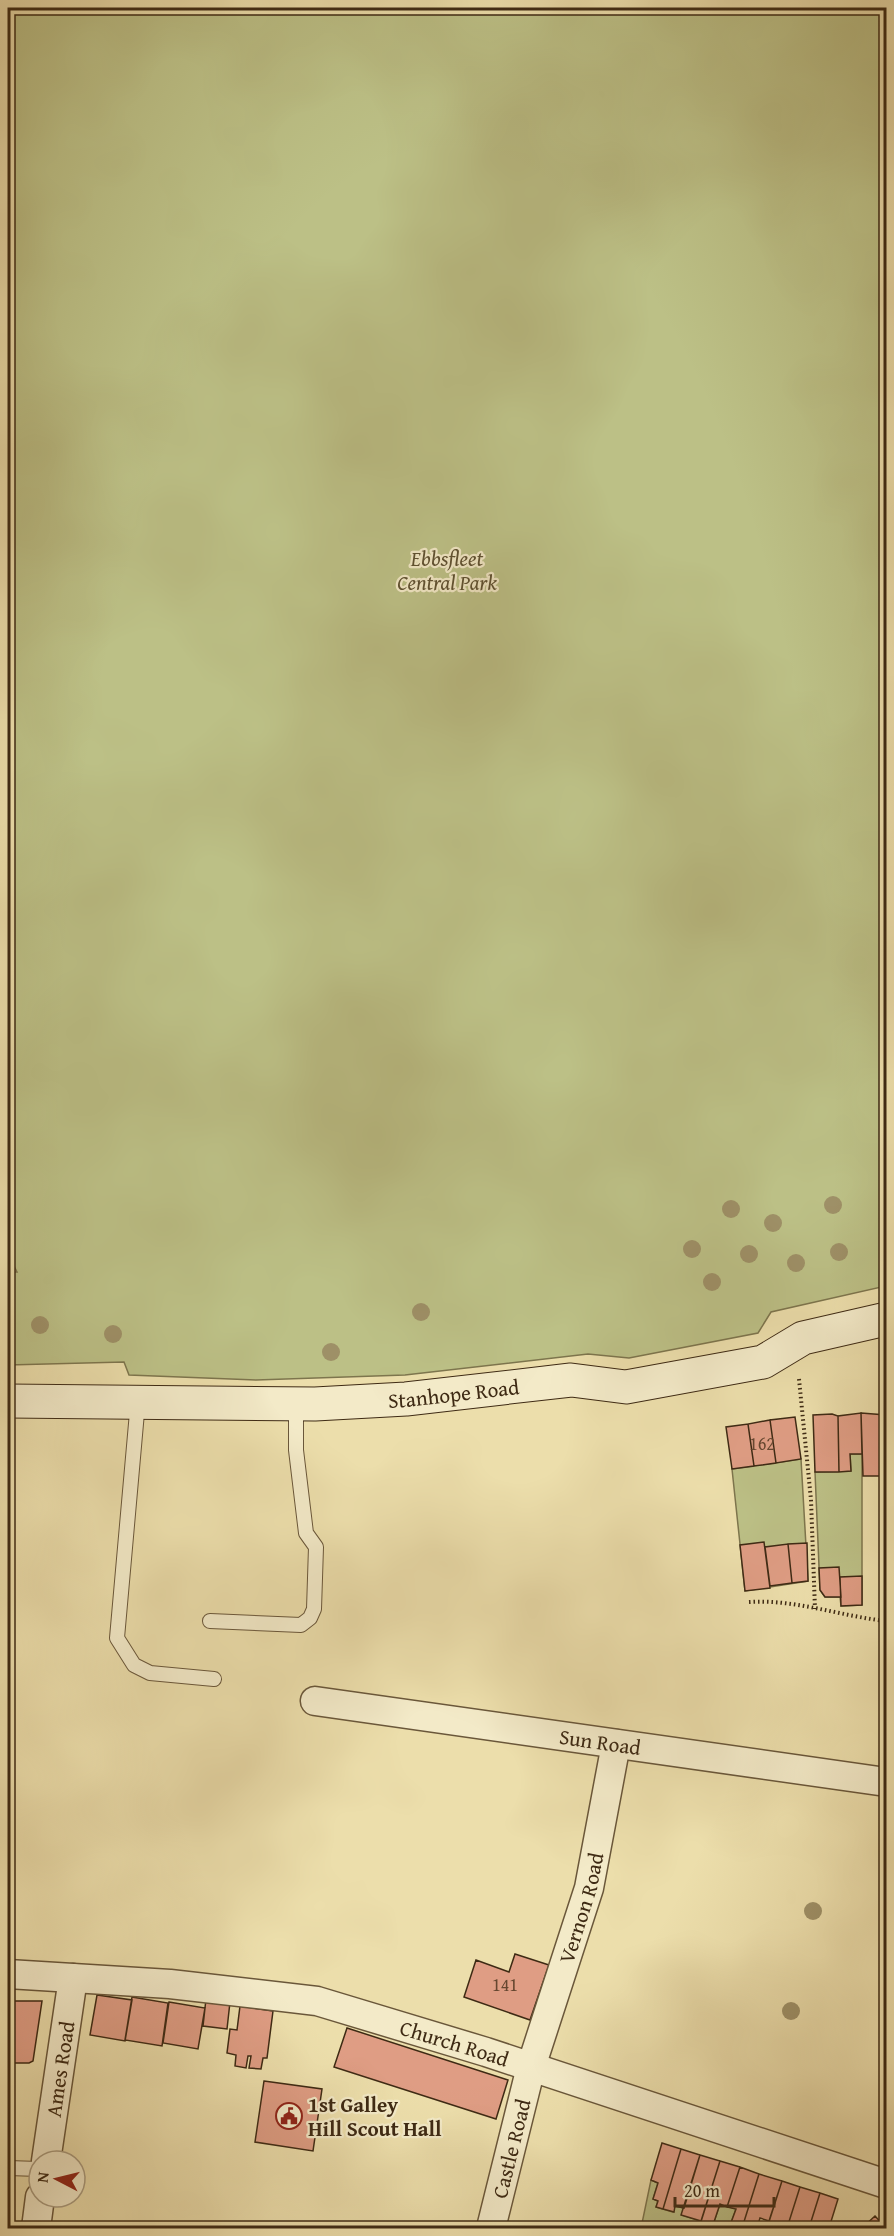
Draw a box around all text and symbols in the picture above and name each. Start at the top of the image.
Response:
park label: Ebbsfleet Central Park [397,543,497,598]
street label: Stanhope Road [387,1371,522,1415]
house number: 162 [749,1430,775,1457]
street label: Sun Road [557,1720,644,1763]
street label: Vernon Road [550,1849,611,1967]
house number: 141 [492,1971,518,1998]
street label: Church Road [396,2011,514,2074]
street label: Ames Road [37,2018,82,2119]
place label: 1st Galley Hill Scout Hall [308,2089,442,2144]
street label: Castle Road [483,2095,538,2201]
public building icon: 1st Galley Hill Scout Hall [274,2101,304,2131]
north arrow [27,2149,87,2209]
text: N [30,2170,55,2184]
scale bar [675,2170,774,2208]
text: 20 m [684,2177,720,2204]

